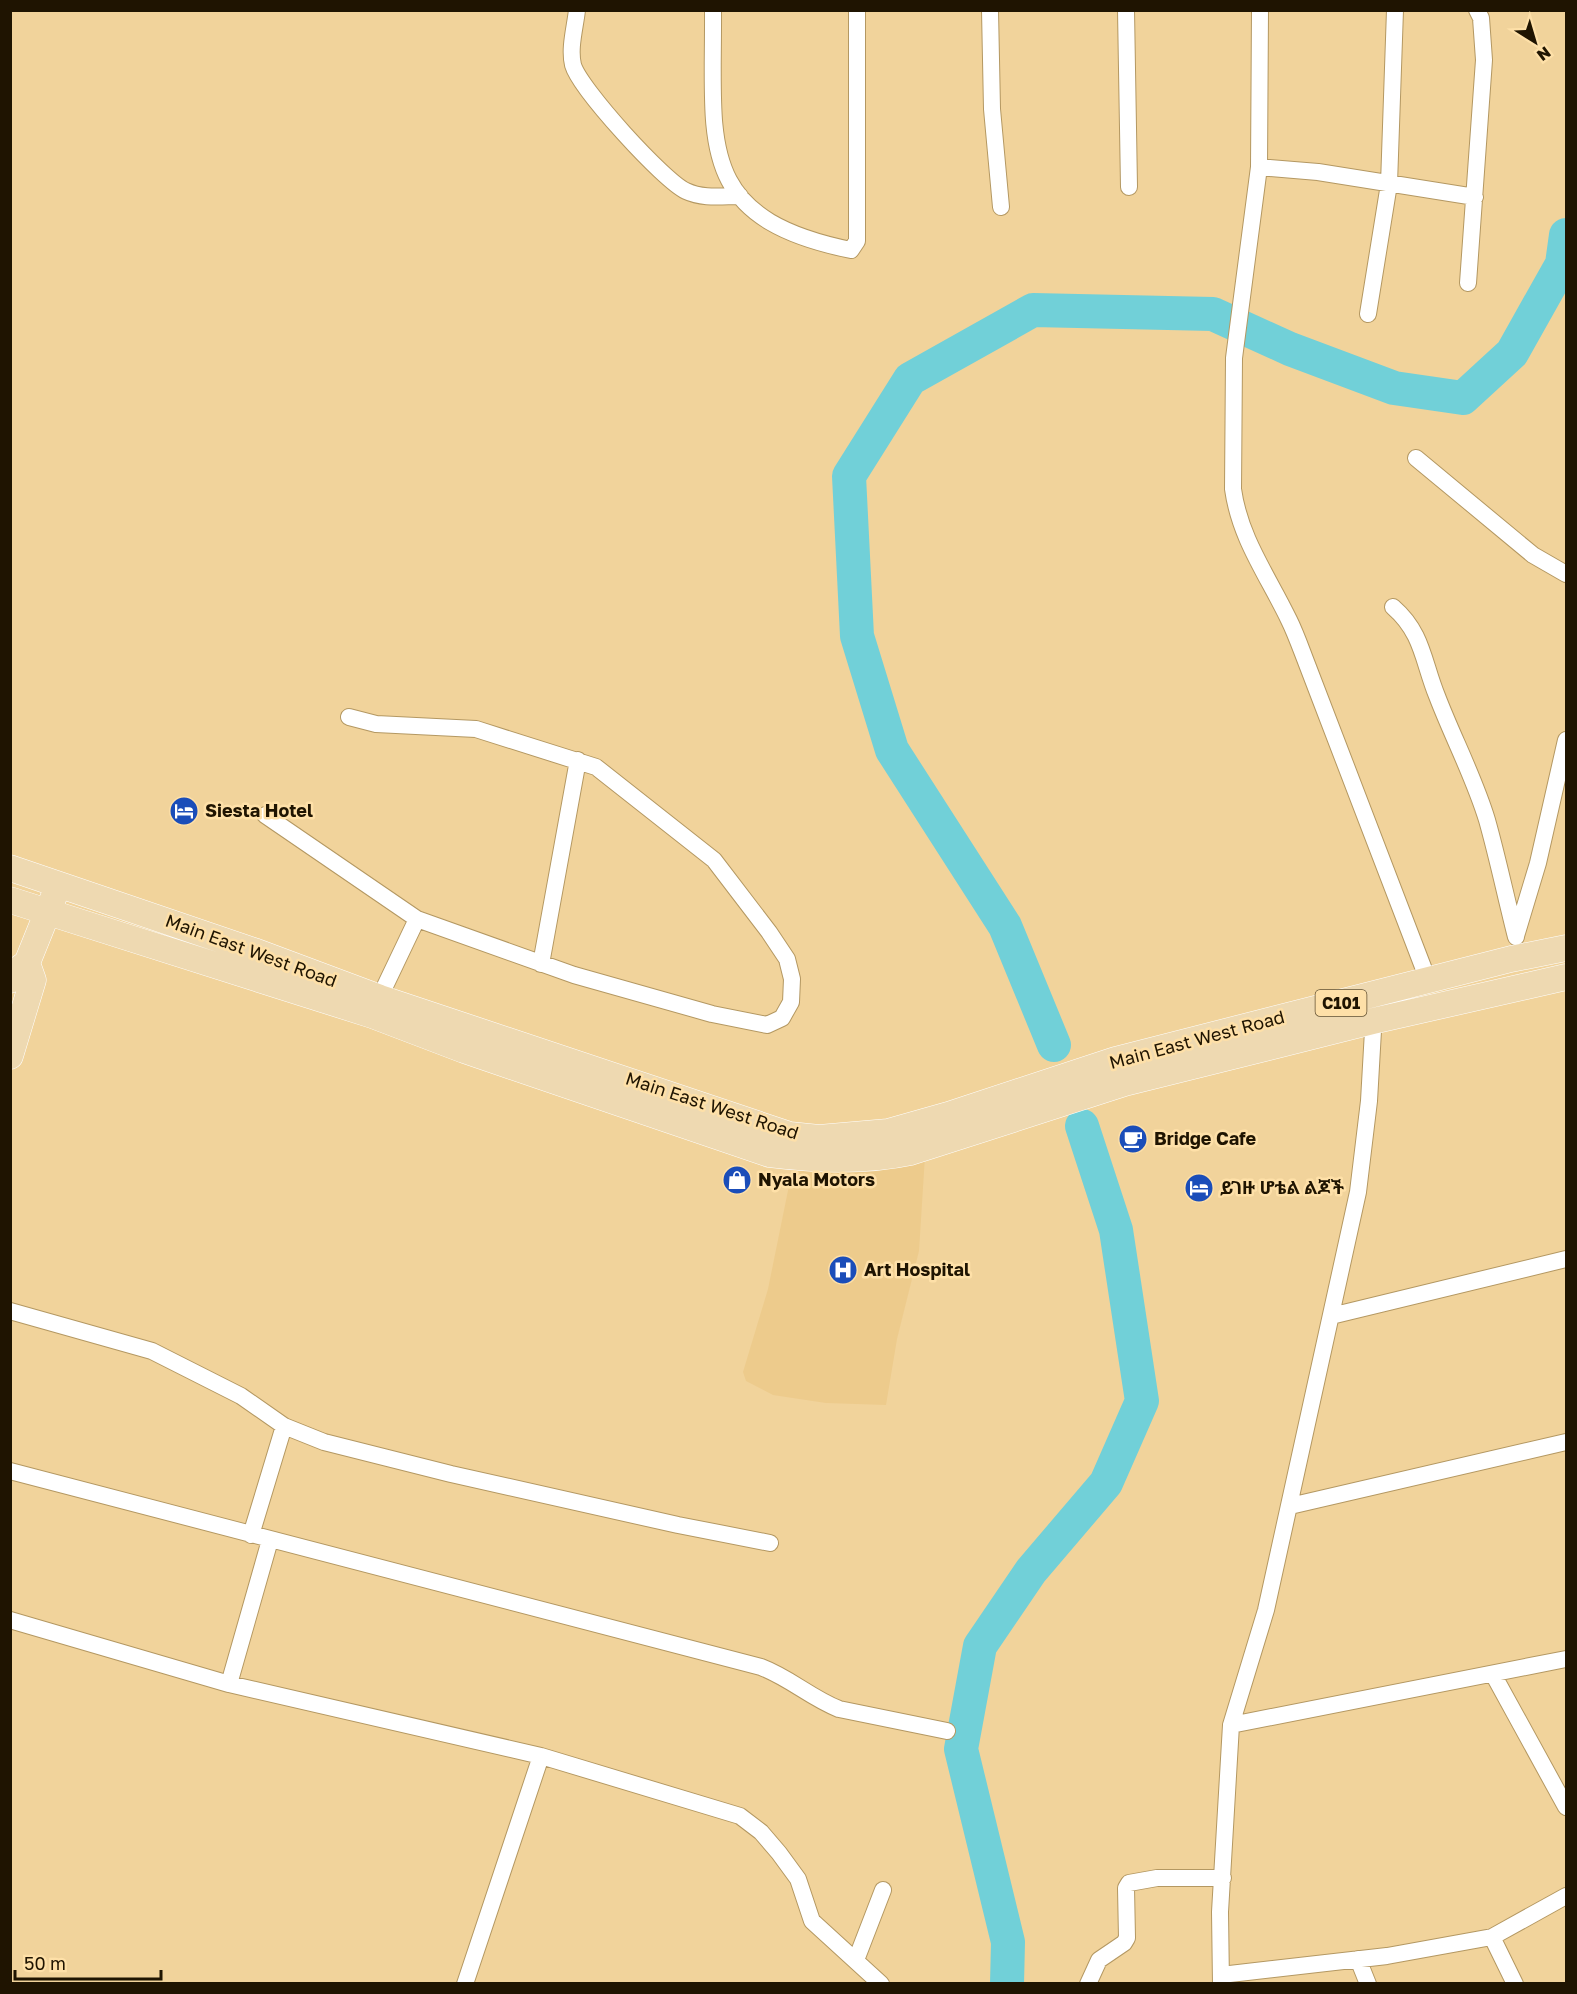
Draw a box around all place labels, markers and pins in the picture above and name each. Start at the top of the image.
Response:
hotel icon: Siesta Hotel [168,795,200,827]
place label: Siesta Hotel [205,799,313,821]
cafe icon: Bridge Cafe [1117,1123,1149,1155]
place label: Bridge Cafe [1154,1127,1257,1149]
shop icon: Nyala Motors [721,1164,753,1196]
place label: Nyala Motors [758,1168,875,1190]
hotel icon: ይገዙ ሆቴል ልጆች [1183,1172,1215,1204]
place label: ይገዙ ሆቴል ልጆች [1220,1176,1345,1198]
hospital icon: Art Hospital [827,1254,859,1286]
place label: Art Hospital [864,1258,970,1280]

